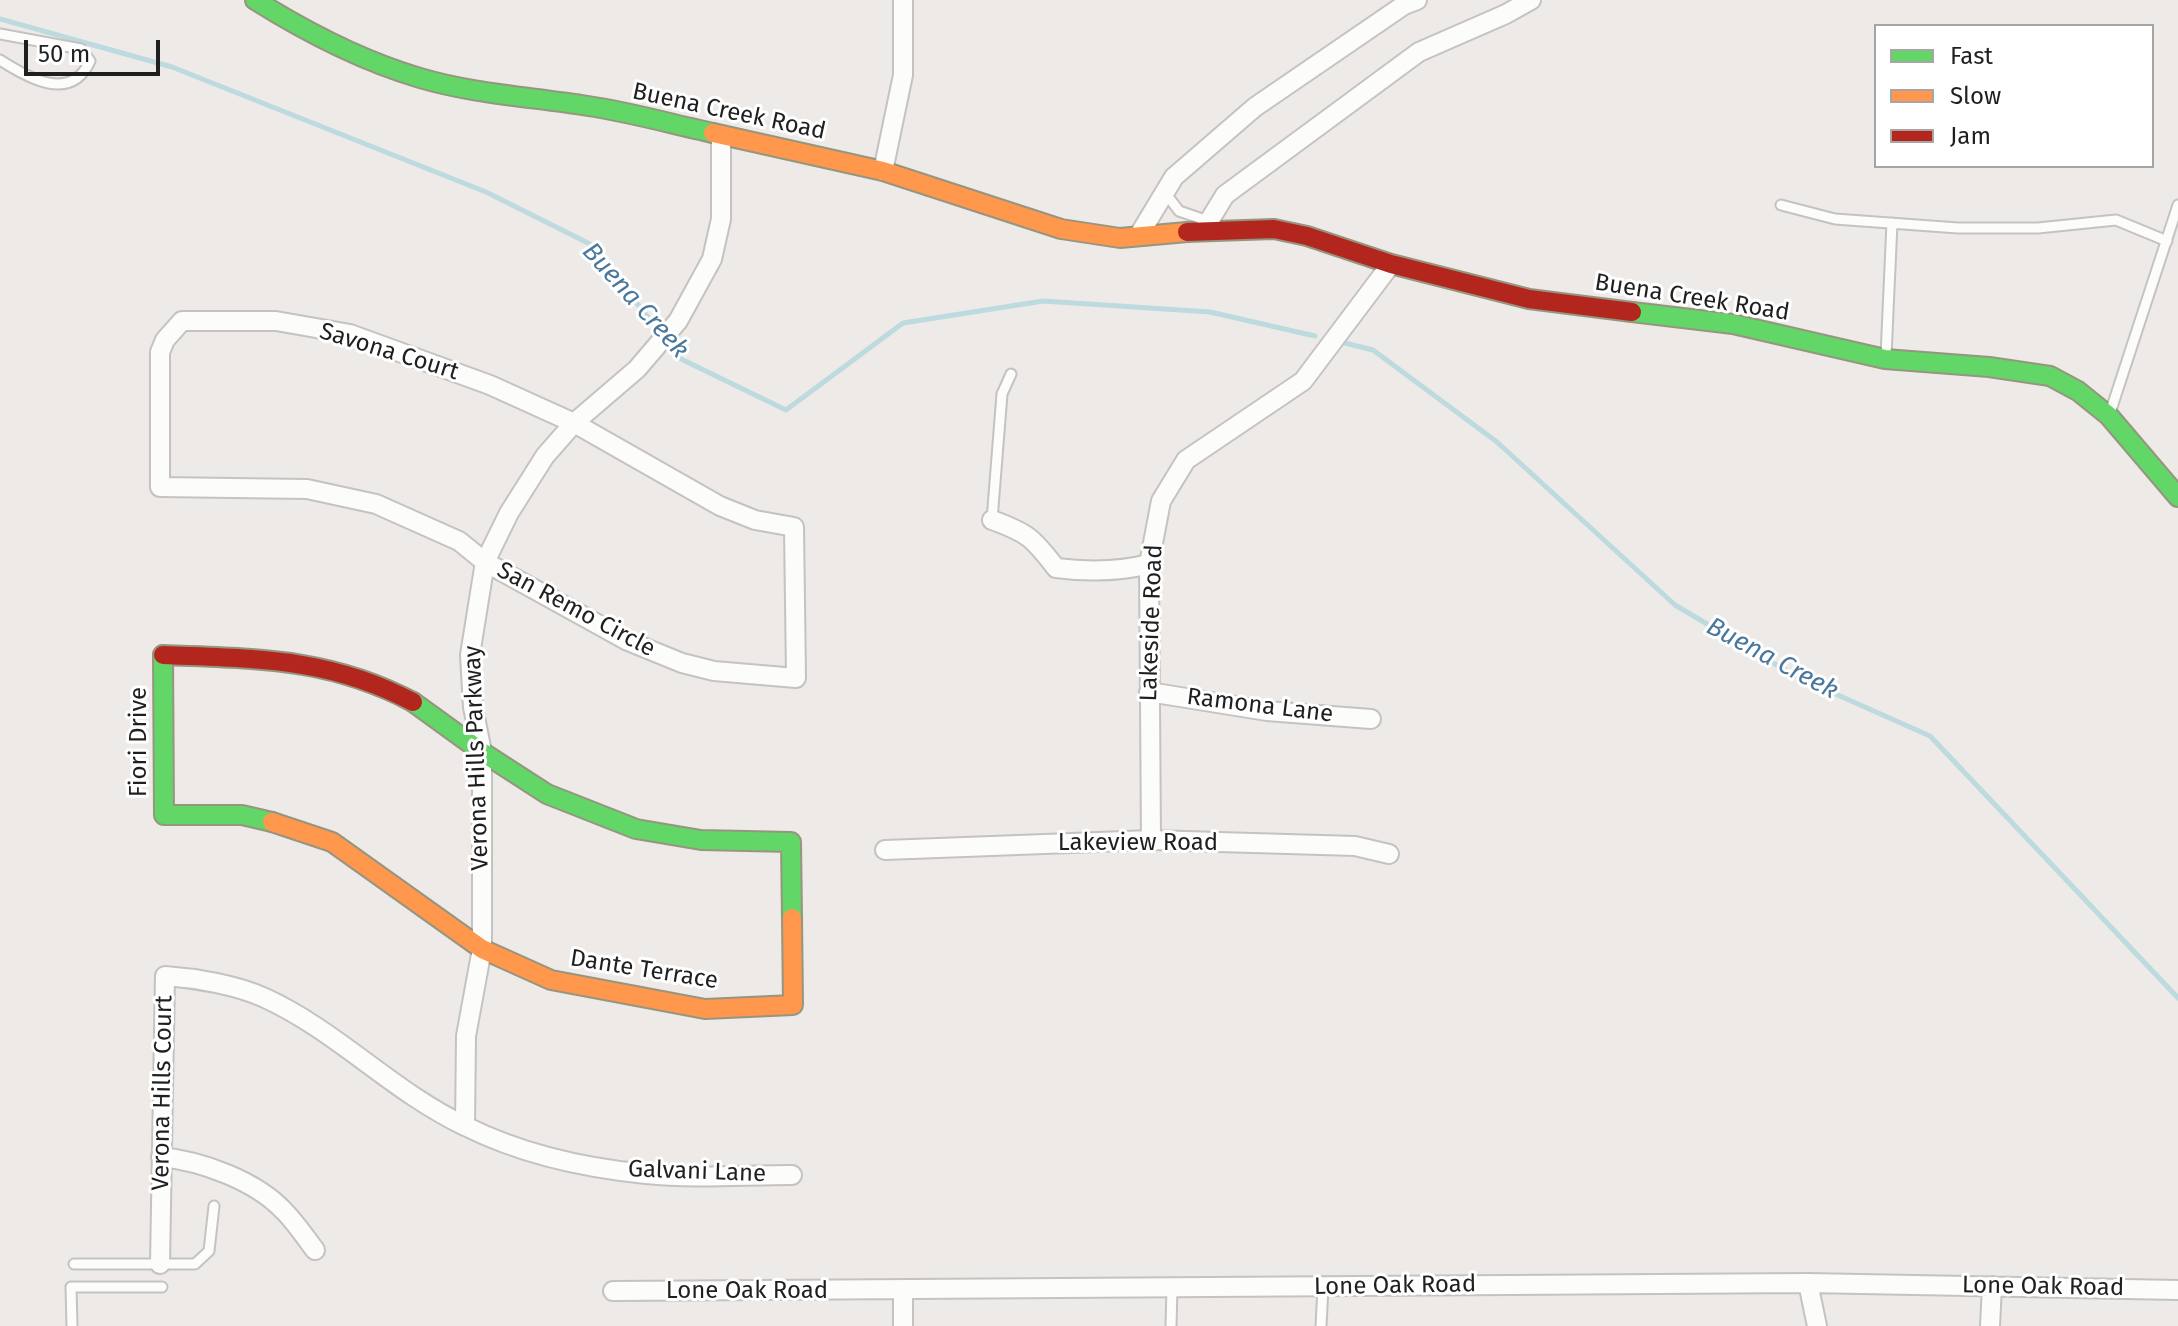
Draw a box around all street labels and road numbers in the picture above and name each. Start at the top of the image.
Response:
street label: Buena Creek Road [630,77,828,147]
street label: Buena Creek Road [1593,268,1791,328]
street label: Savona Court [316,317,462,387]
street label: Lakeside Road [1135,544,1169,702]
street label: San Remo Circle [492,556,660,664]
street label: Verona Hills Parkway [459,645,495,871]
street label: Ramona Lane [1185,683,1335,729]
street label: Fiori Drive [125,687,153,797]
street label: Lakeview Road [1058,829,1218,857]
street label: Dante Terrace [568,944,720,996]
street label: Verona Hills Court [147,995,179,1191]
street label: Galvani Lane [627,1155,767,1189]
street label: Lone Oak Road [1314,1270,1476,1302]
street label: Lone Oak Road [1962,1271,2124,1303]
street label: Lone Oak Road [666,1277,828,1305]

